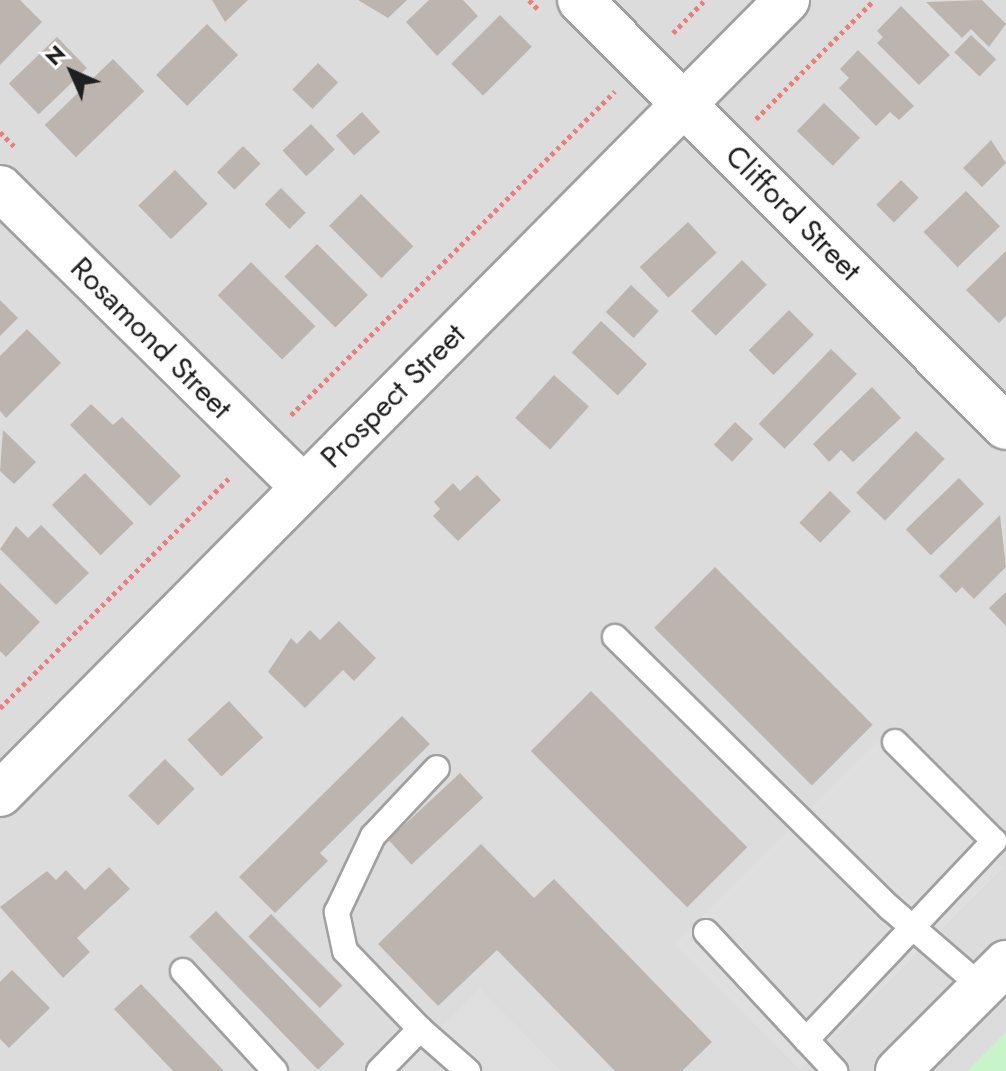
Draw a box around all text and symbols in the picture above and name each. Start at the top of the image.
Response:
north arrow [32,32,112,112]
text: N [38,38,73,73]
street label: Clifford Street [718,138,868,288]
street label: Rosamond Street [63,250,239,426]
street label: Prospect Street [314,317,472,475]

